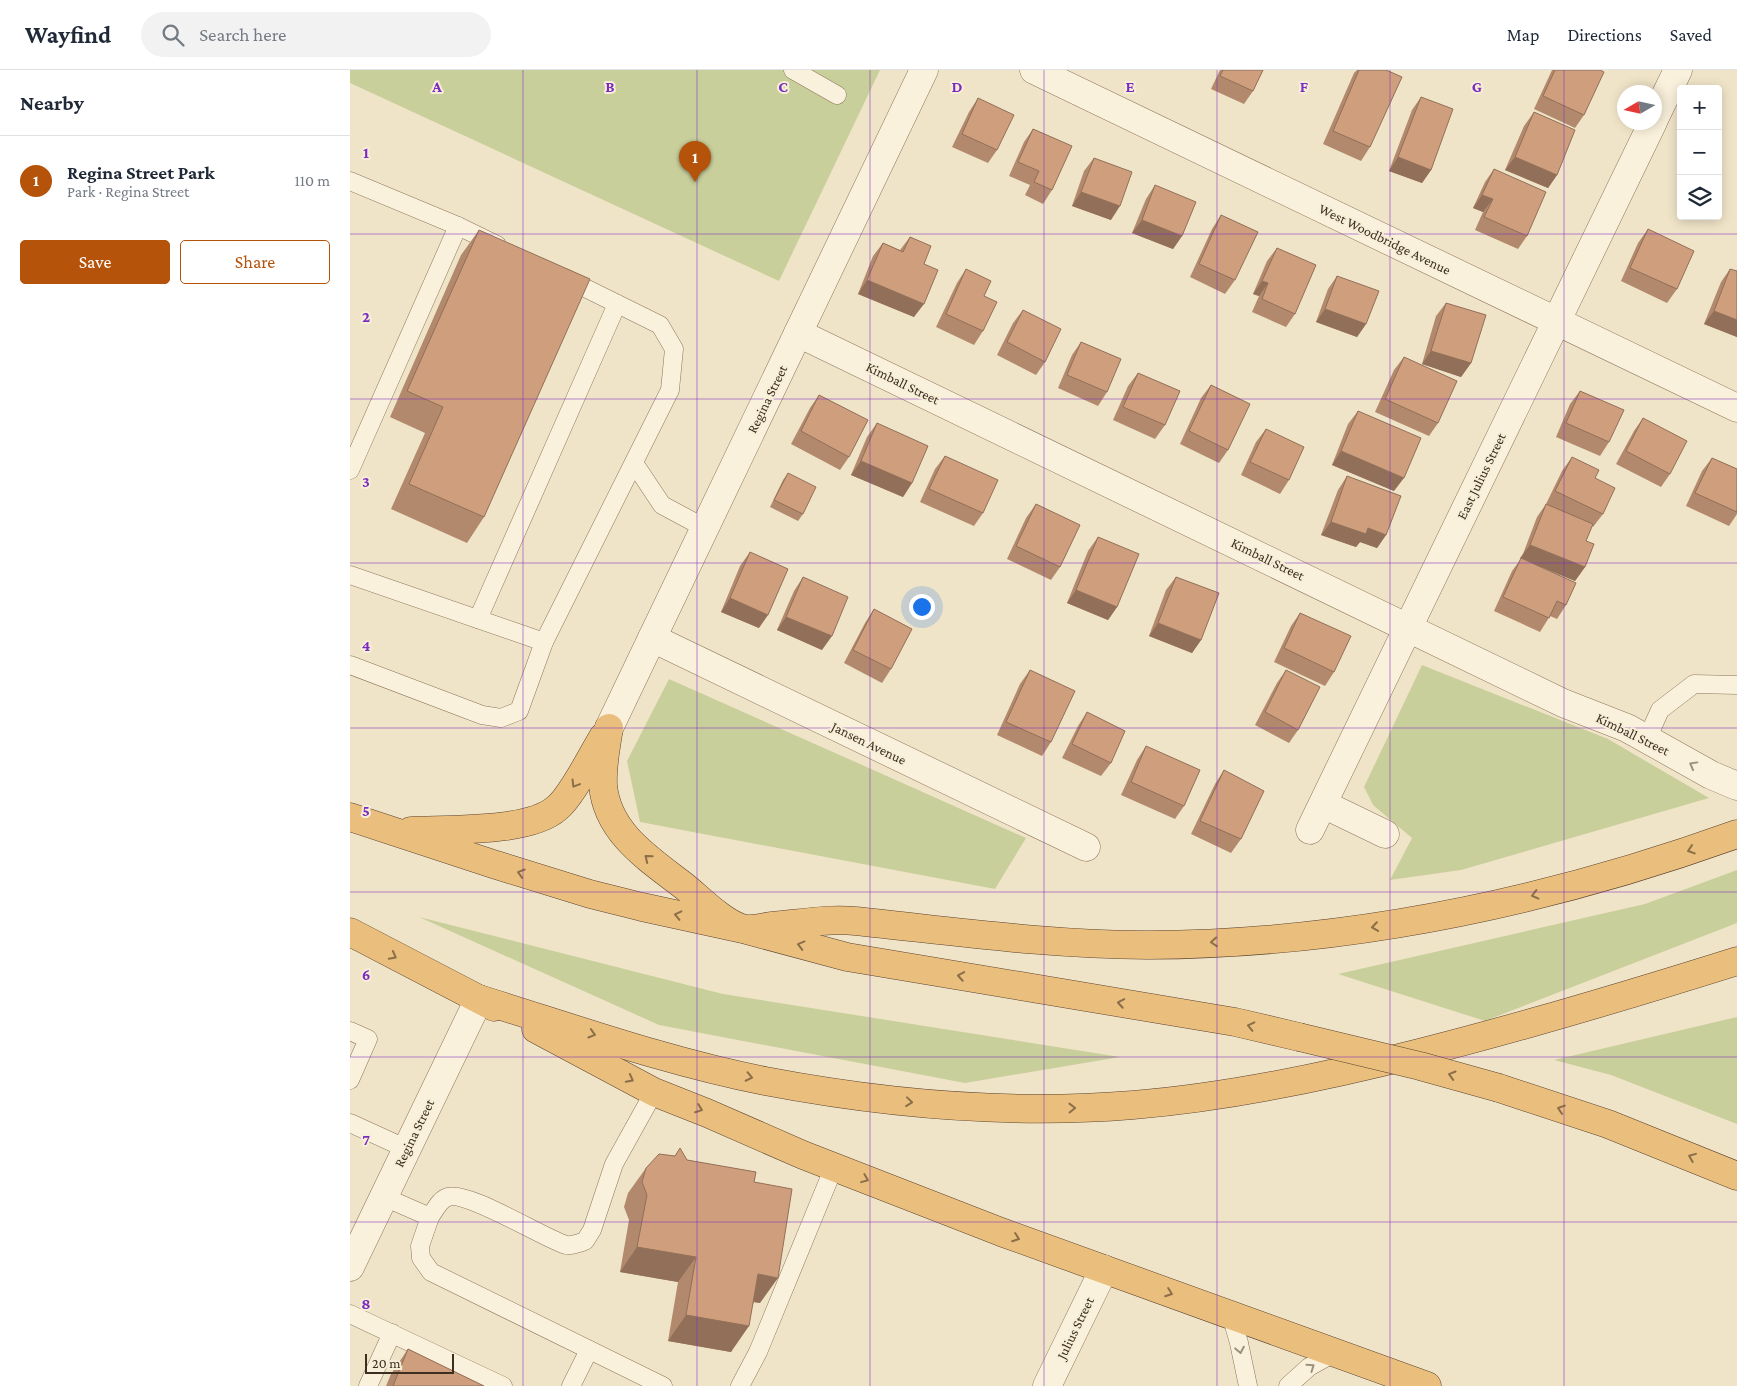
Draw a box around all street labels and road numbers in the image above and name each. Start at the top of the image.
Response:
street label: West Woodbridge Avenue [1317,200,1453,278]
street label: Kimball Street [864,358,943,408]
street label: Regina Street [744,362,790,436]
street label: East Julius Street [1453,430,1509,522]
street label: Kimball Street [1229,534,1308,584]
street label: Kimball Street [1594,709,1673,759]
street label: Jansen Avenue [827,717,909,768]
street label: Regina Street [391,1096,437,1170]
street label: Julius Street [1052,1294,1097,1364]

